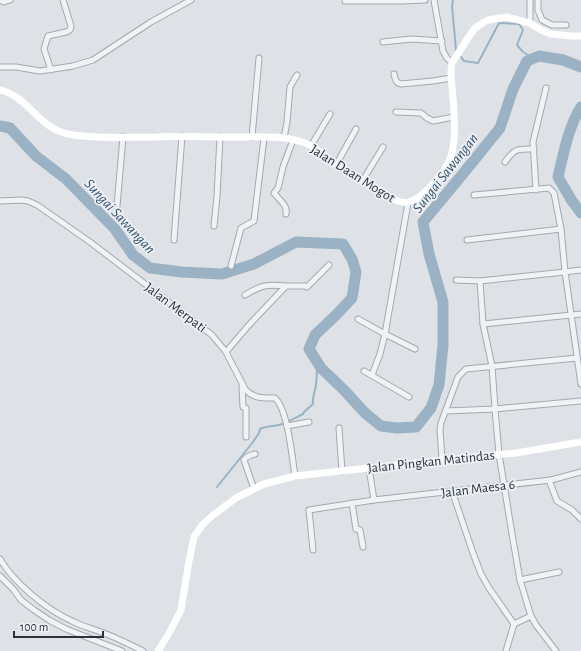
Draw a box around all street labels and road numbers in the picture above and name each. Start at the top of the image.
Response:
street label: Jalan Daan Mogot [308,142,398,206]
street label: Jalan Merpati [142,280,209,335]
street label: Jalan Pingkan Matindas [367,448,495,476]
street label: Jalan Maesa 6 [440,478,516,500]

